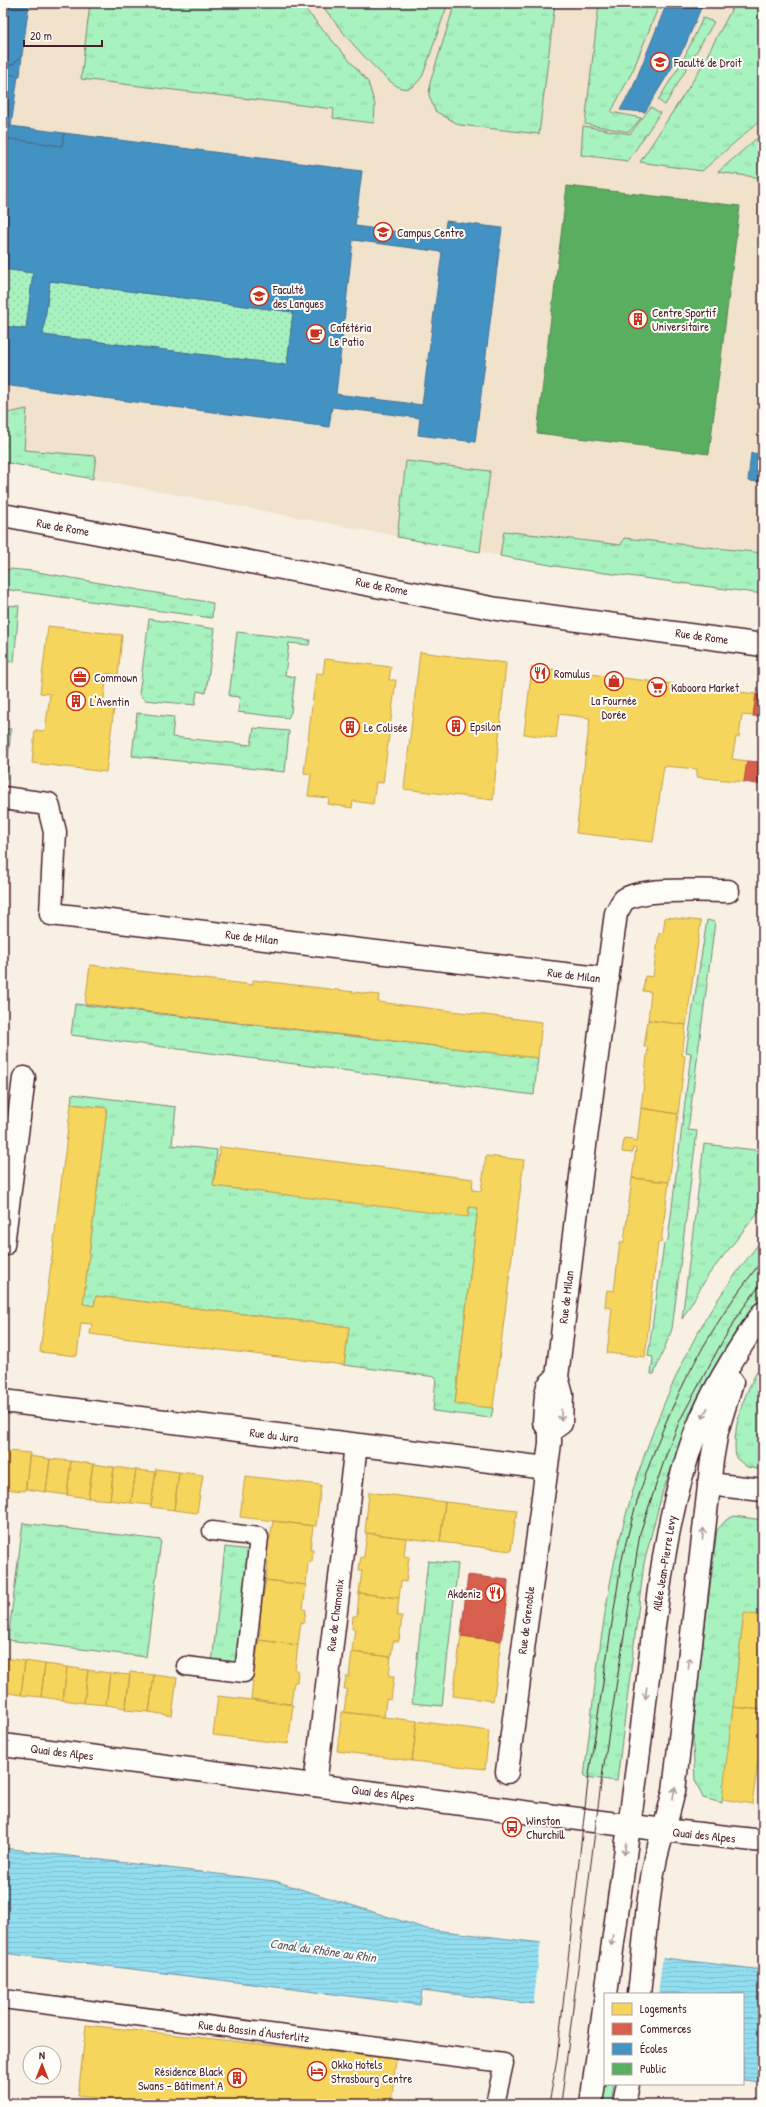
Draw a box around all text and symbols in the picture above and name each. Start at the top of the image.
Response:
scale bar [24,22,102,48]
text: 20 m [30,27,52,44]
school or university icon: Faculté de Droit [649,51,671,73]
place label: Faculté de Droit [673,54,743,71]
school or university icon: Campus Centre [372,221,394,243]
place label: Campus Centre [397,224,464,241]
place label: Faculté des Langues [272,281,324,312]
school or university icon: Faculté des Langues [248,285,270,307]
place label: Centre Sportif Universitaire [652,304,717,335]
building icon: Centre Sportif Universitaire [627,308,649,330]
place label: Cafétéria Le Patio [330,319,372,350]
cafe icon: Cafétéria Le Patio [305,323,327,345]
street label: Rue de Rome [35,514,91,540]
street label: Rue de Rome [354,573,410,599]
street label: Rue de Rome [674,624,730,648]
restaurant icon: Romulus [529,662,551,684]
place label: Romulus [554,665,590,682]
office icon: Commown [69,666,91,688]
place label: Commown [94,669,138,686]
shop icon: La Fournée Dorée [603,670,625,692]
supermarket icon: Kaboora Market [646,676,668,698]
place label: Kaboora Market [671,679,740,696]
building icon: L'Aventin [65,690,87,712]
place label: La Fournée Dorée [591,692,637,723]
place label: L'Aventin [90,693,130,710]
building icon: Epsilon [445,715,467,737]
building icon: Le Colisée [339,716,361,738]
place label: Epsilon [470,718,501,735]
place label: Le Colisée [364,719,408,736]
street label: Rue de Milan [225,925,279,949]
street label: Rue de Milan [547,963,601,987]
street label: Rue de Milan [554,1270,578,1324]
one-way arrow [701,1406,708,1418]
one-way arrow [558,1408,565,1421]
street label: Rue du Jura [249,1424,299,1446]
street label: Allée Jean-Pierre Levy [648,1514,680,1612]
one-way arrow [699,1528,707,1541]
street label: Rue de Chamonix [322,1578,348,1652]
restaurant icon: Akdeniz [484,1582,506,1604]
place label: Akdeniz [447,1585,481,1602]
street label: Rue de Grenoble [513,1585,539,1655]
one-way arrow [685,1657,692,1670]
one-way arrow [642,1686,650,1699]
street label: Quai des Alpes [30,1740,95,1764]
street label: Quai des Alpes [351,1781,416,1805]
one-way arrow [670,1786,678,1799]
place label: Winston Churchill [526,1812,565,1843]
bus stop icon: Winston Churchill [501,1816,523,1838]
street label: Quai des Alpes [672,1823,737,1847]
one-way arrow [621,1842,629,1855]
one-way arrow [609,1933,616,1946]
water label: Canal du Rhône au Rhin [269,1934,378,1967]
legend [604,1993,744,2085]
text: Logements [640,2000,687,2017]
street label: Rue du Bassin d'Austerlitz [198,2016,310,2046]
text: Commerces [640,2020,692,2037]
text: Écoles [640,2040,668,2057]
north arrow [22,2045,62,2085]
text: N [39,2048,45,2062]
place label: Okko Hotels Strasbourg Centre [331,2056,412,2087]
hotel icon: Okko Hotels Strasbourg Centre [306,2060,328,2082]
text: Public [640,2060,666,2077]
place label: Résidence Black Swans - Bâtiment A [138,2063,223,2094]
building icon: Résidence Black Swans - Bâtiment A [226,2067,248,2089]

